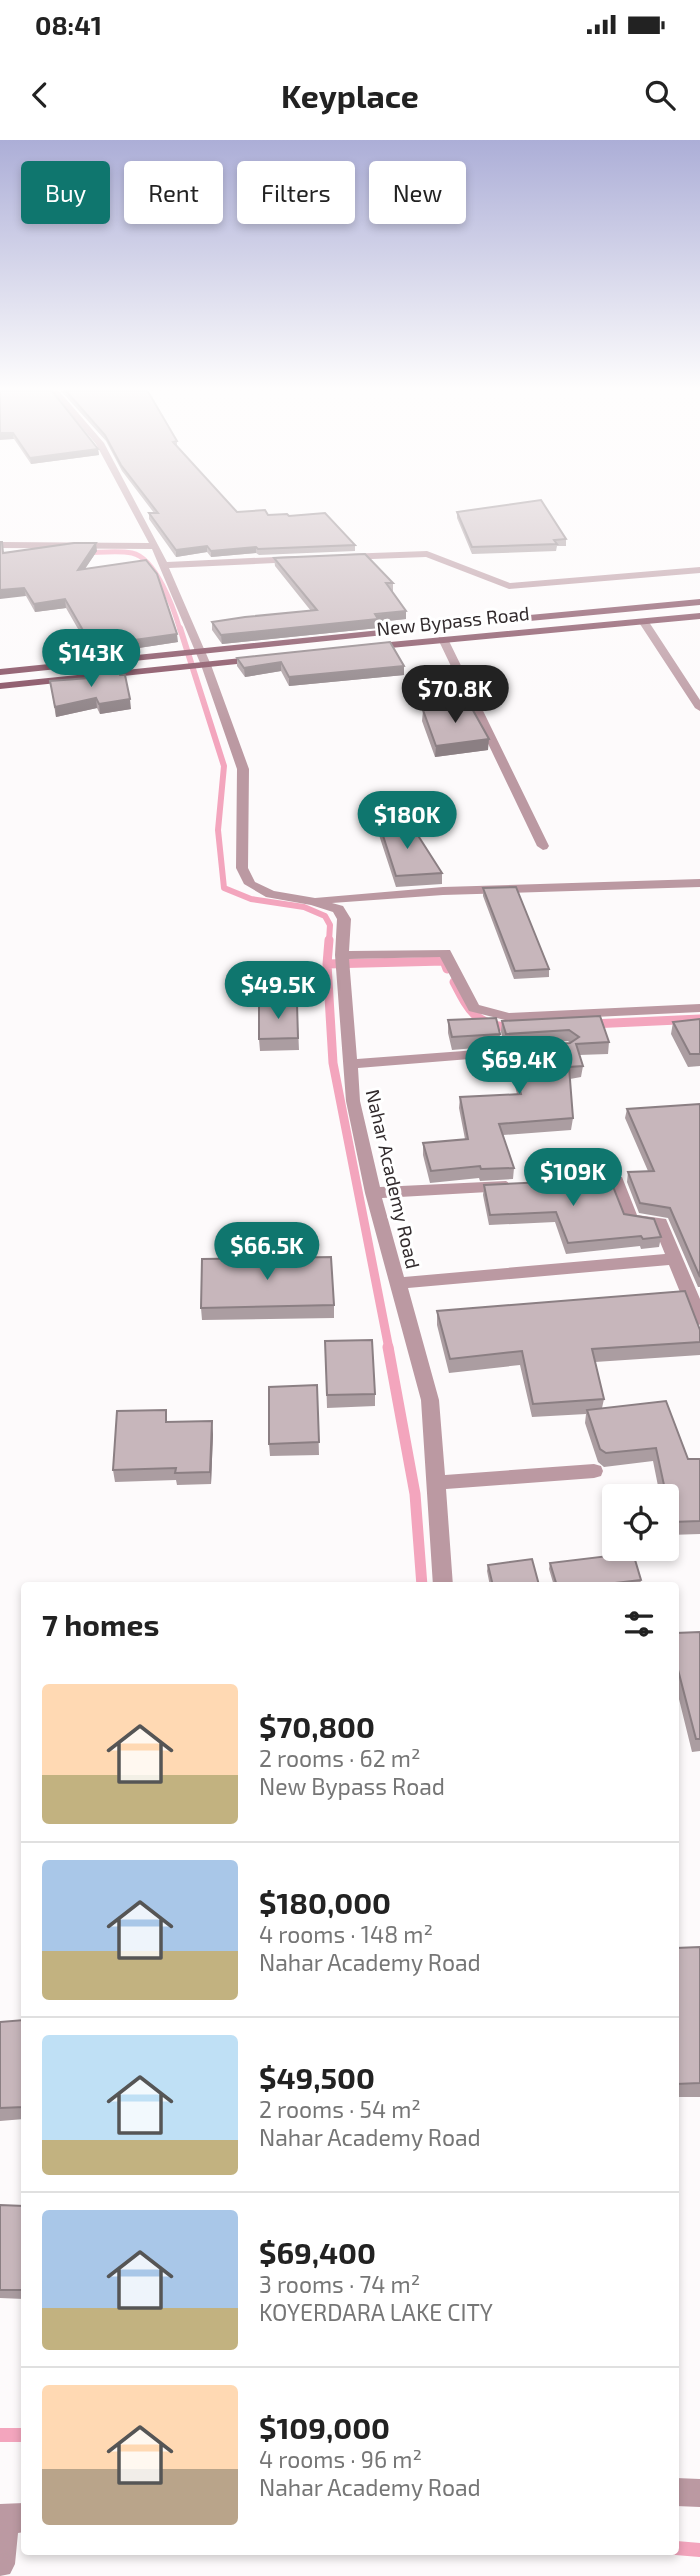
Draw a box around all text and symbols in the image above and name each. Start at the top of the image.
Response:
text: 08:41 [35,9,102,40]
icon: back [21,76,59,114]
text: Keyplace [281,76,419,114]
icon: search [641,76,679,114]
chip: Buy [21,161,110,224]
chip: Rent [124,161,223,224]
chip: Filters [237,161,355,224]
chip: New [369,161,466,224]
street label: New Bypass Road [375,601,531,640]
pin: $143K [42,630,140,689]
text: $143K [58,638,124,666]
pin: $70.8K [398,666,512,725]
text: $70.8K [418,674,492,702]
pin: $180K [358,792,456,851]
text: $180K [374,800,440,828]
pin: $49.5K [221,962,335,1021]
text: $49.5K [241,970,315,998]
pin: $69.4K [462,1037,576,1096]
text: $69.4K [481,1045,557,1073]
street label: Nahar Academy Road [362,1087,425,1271]
pin: $109K [524,1149,622,1208]
text: $109K [540,1157,606,1185]
pin: $66.5K [210,1222,324,1282]
text: $66.5K [230,1231,304,1259]
map controls [602,1484,679,1561]
button: locate [602,1484,679,1561]
icon: filters [620,1605,658,1643]
text: 7 homes [42,1606,159,1642]
text: $70,800 [259,1708,375,1744]
icon: home [98,1712,182,1796]
text: 2 rooms · 62 m² [259,1744,421,1772]
text: New Bypass Road [259,1772,445,1800]
text: $180,000 [259,1884,391,1920]
icon: home [98,1888,182,1972]
text: 4 rooms · 148 m² [259,1920,433,1948]
text: Nahar Academy Road [259,1948,481,1976]
text: $49,500 [259,2059,375,2095]
icon: home [98,2063,182,2147]
text: 2 rooms · 54 m² [259,2095,421,2123]
text: Nahar Academy Road [259,2123,481,2151]
text: $69,400 [259,2234,376,2270]
icon: home [98,2238,182,2322]
text: 3 rooms · 74 m² [259,2270,420,2298]
text: KOYERDARA LAKE CITY [259,2298,493,2326]
text: $109,000 [259,2409,390,2445]
icon: home [98,2413,182,2497]
text: 4 rooms · 96 m² [259,2445,422,2473]
text: Nahar Academy Road [259,2473,481,2501]

